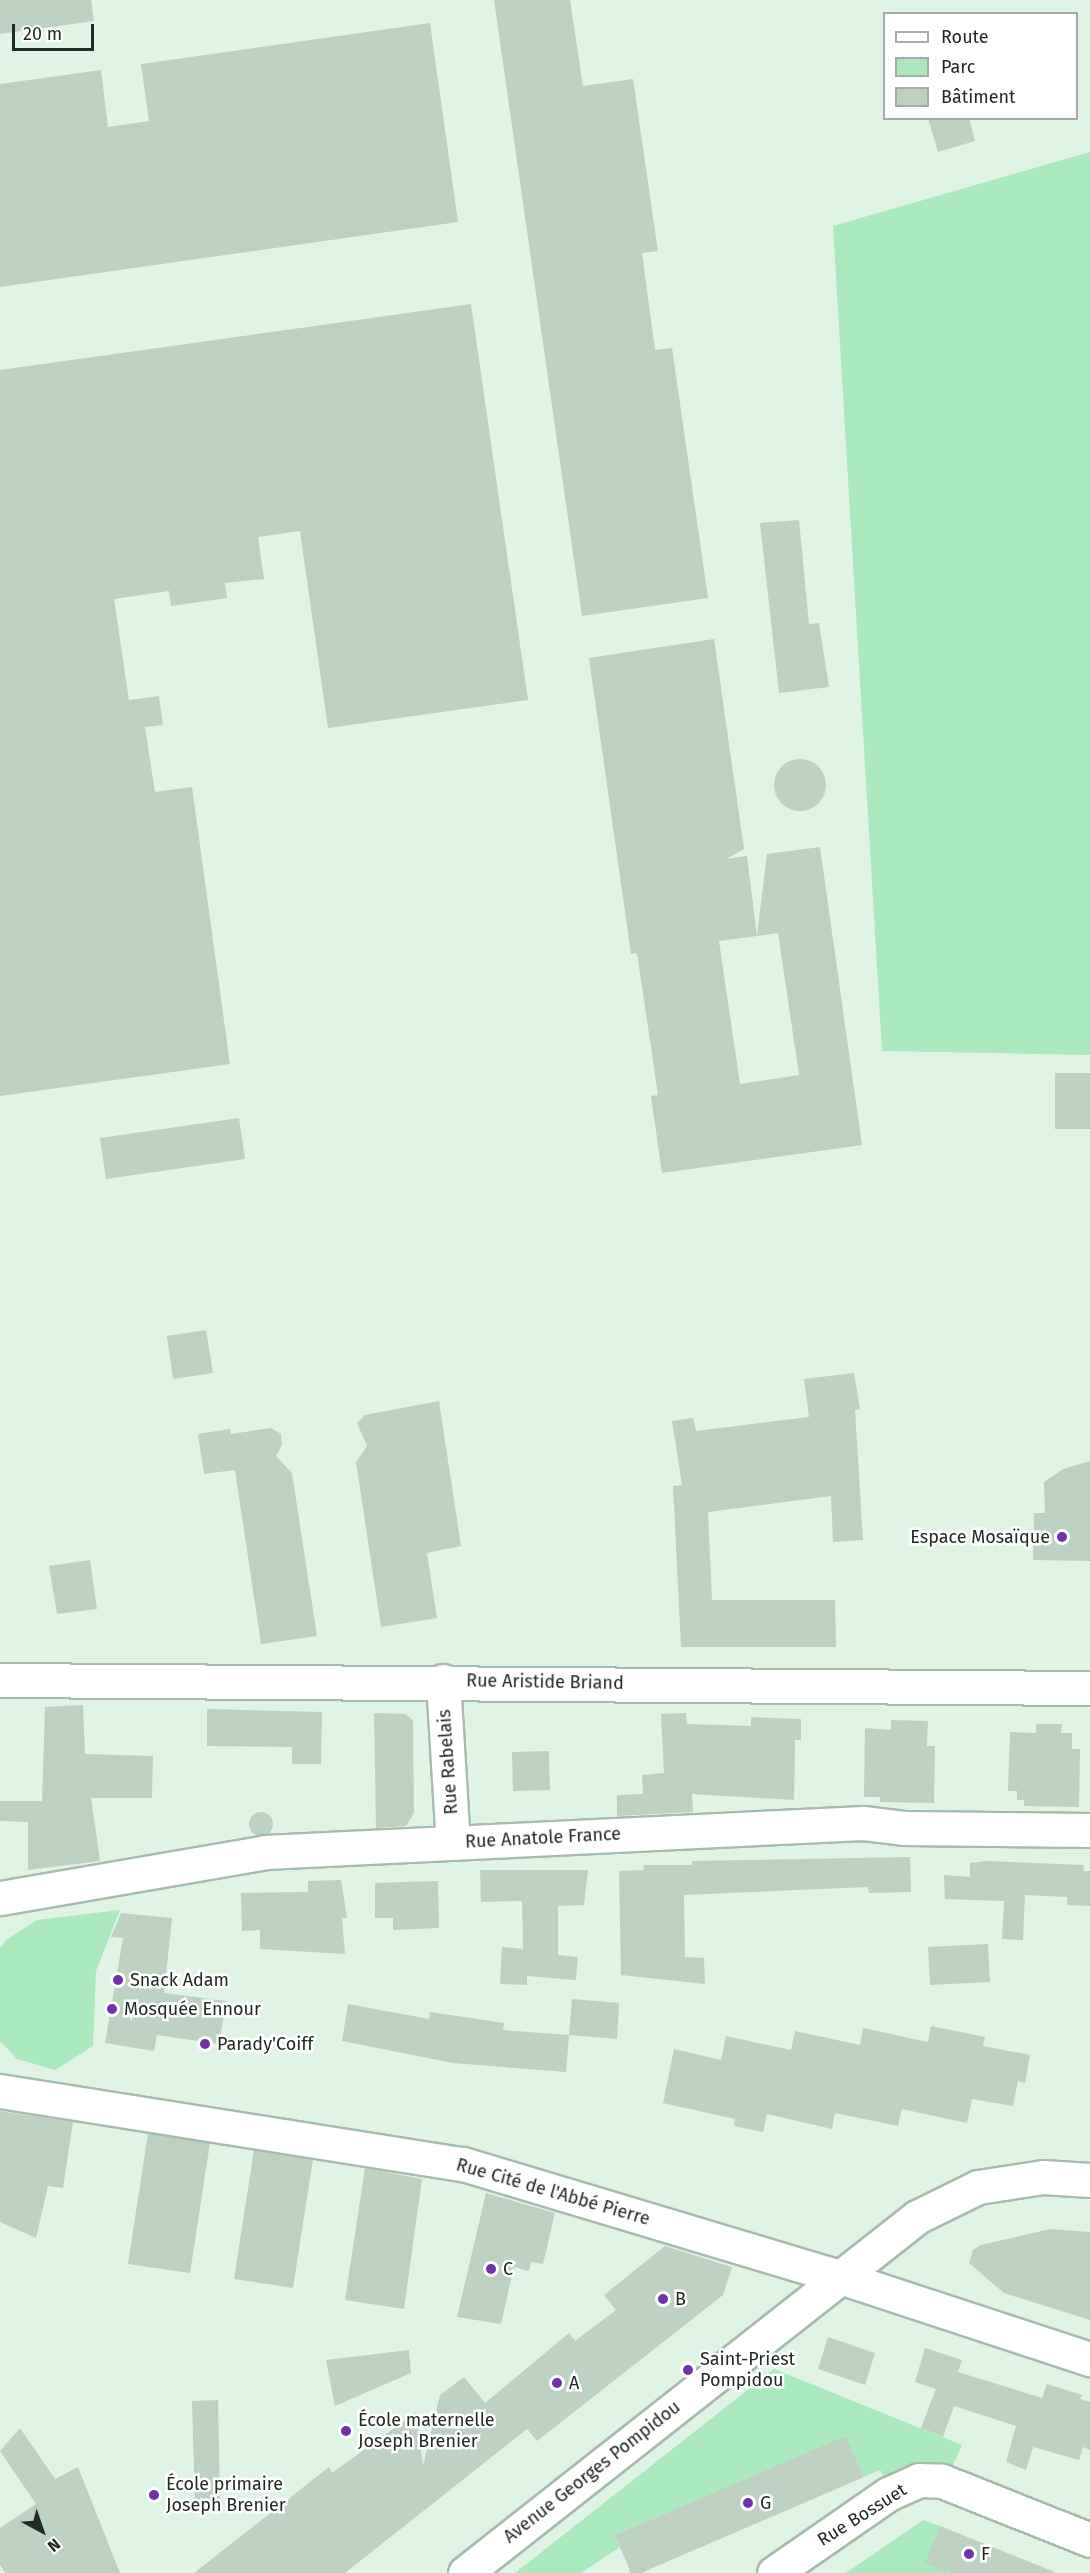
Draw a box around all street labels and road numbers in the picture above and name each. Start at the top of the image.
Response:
street label: Rue Aristide Briand [466,1670,624,1694]
street label: Rue Rabelais [434,1709,462,1815]
street label: Rue Anatole France [465,1823,621,1853]
street label: Rue Cité de l'Abbé Pierre [454,2154,652,2230]
street label: Avenue Georges Pompidou [499,2396,685,2548]
street label: Rue Bossuet [814,2479,910,2551]

